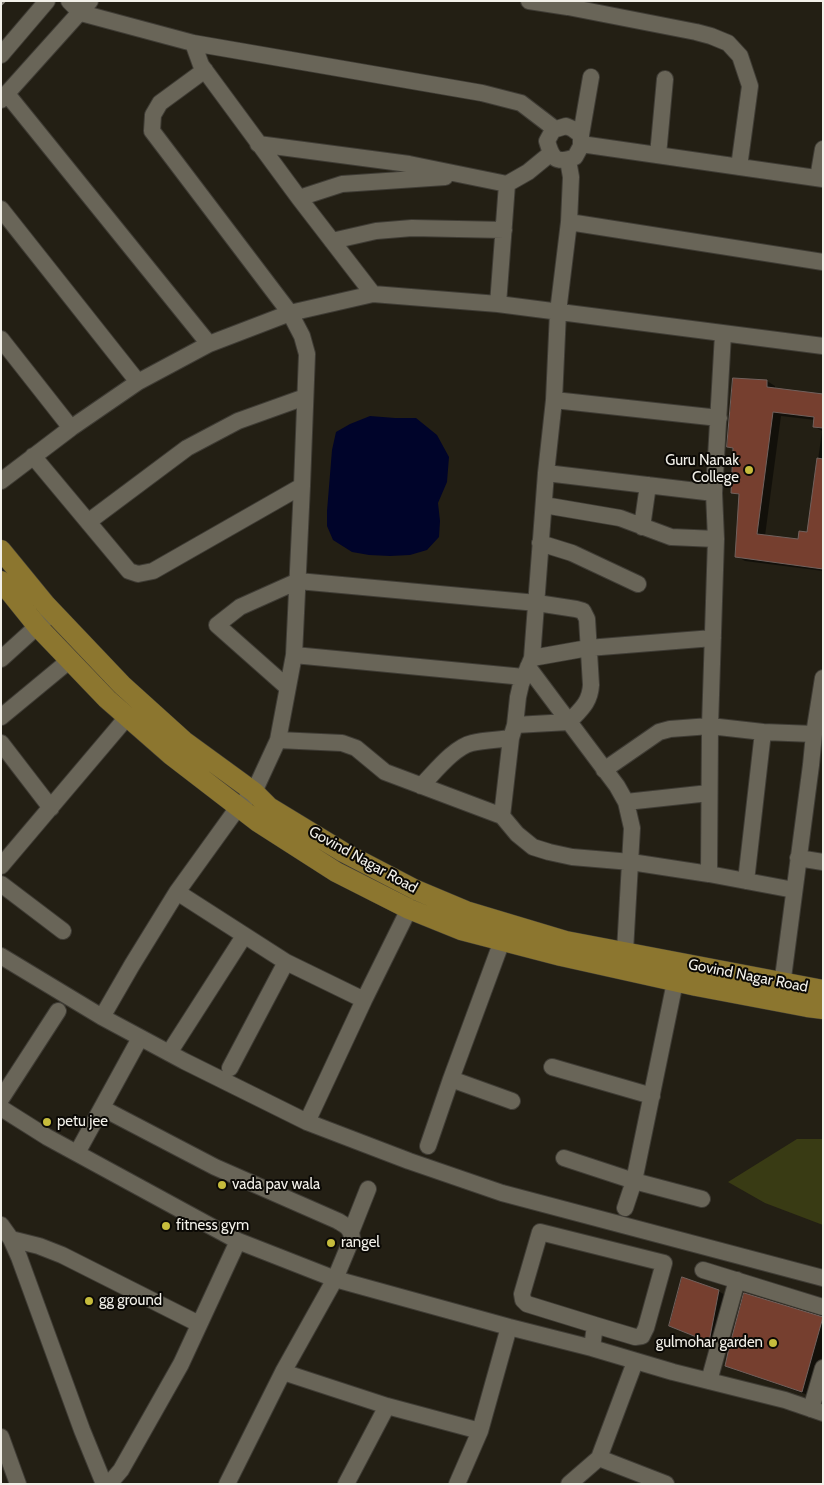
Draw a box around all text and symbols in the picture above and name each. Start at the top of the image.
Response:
place label: Guru Nanak College [665,452,739,487]
marker: Guru Nanak College [743,464,755,476]
street label: Govind Nagar Road [305,823,421,897]
street label: Govind Nagar Road [687,956,809,996]
place label: petu jee [57,1113,108,1131]
marker: petu jee [41,1116,53,1128]
place label: vada pav wala [232,1176,320,1194]
marker: vada pav wala [216,1179,228,1191]
place label: fitness gym [176,1217,249,1235]
marker: fitness gym [160,1220,172,1232]
place label: rangel [341,1234,380,1252]
marker: rangel [325,1237,337,1249]
place label: gg ground [99,1292,162,1310]
marker: gg ground [83,1295,95,1307]
place label: gulmohar garden [656,1334,763,1352]
marker: gulmohar garden [767,1337,779,1349]

